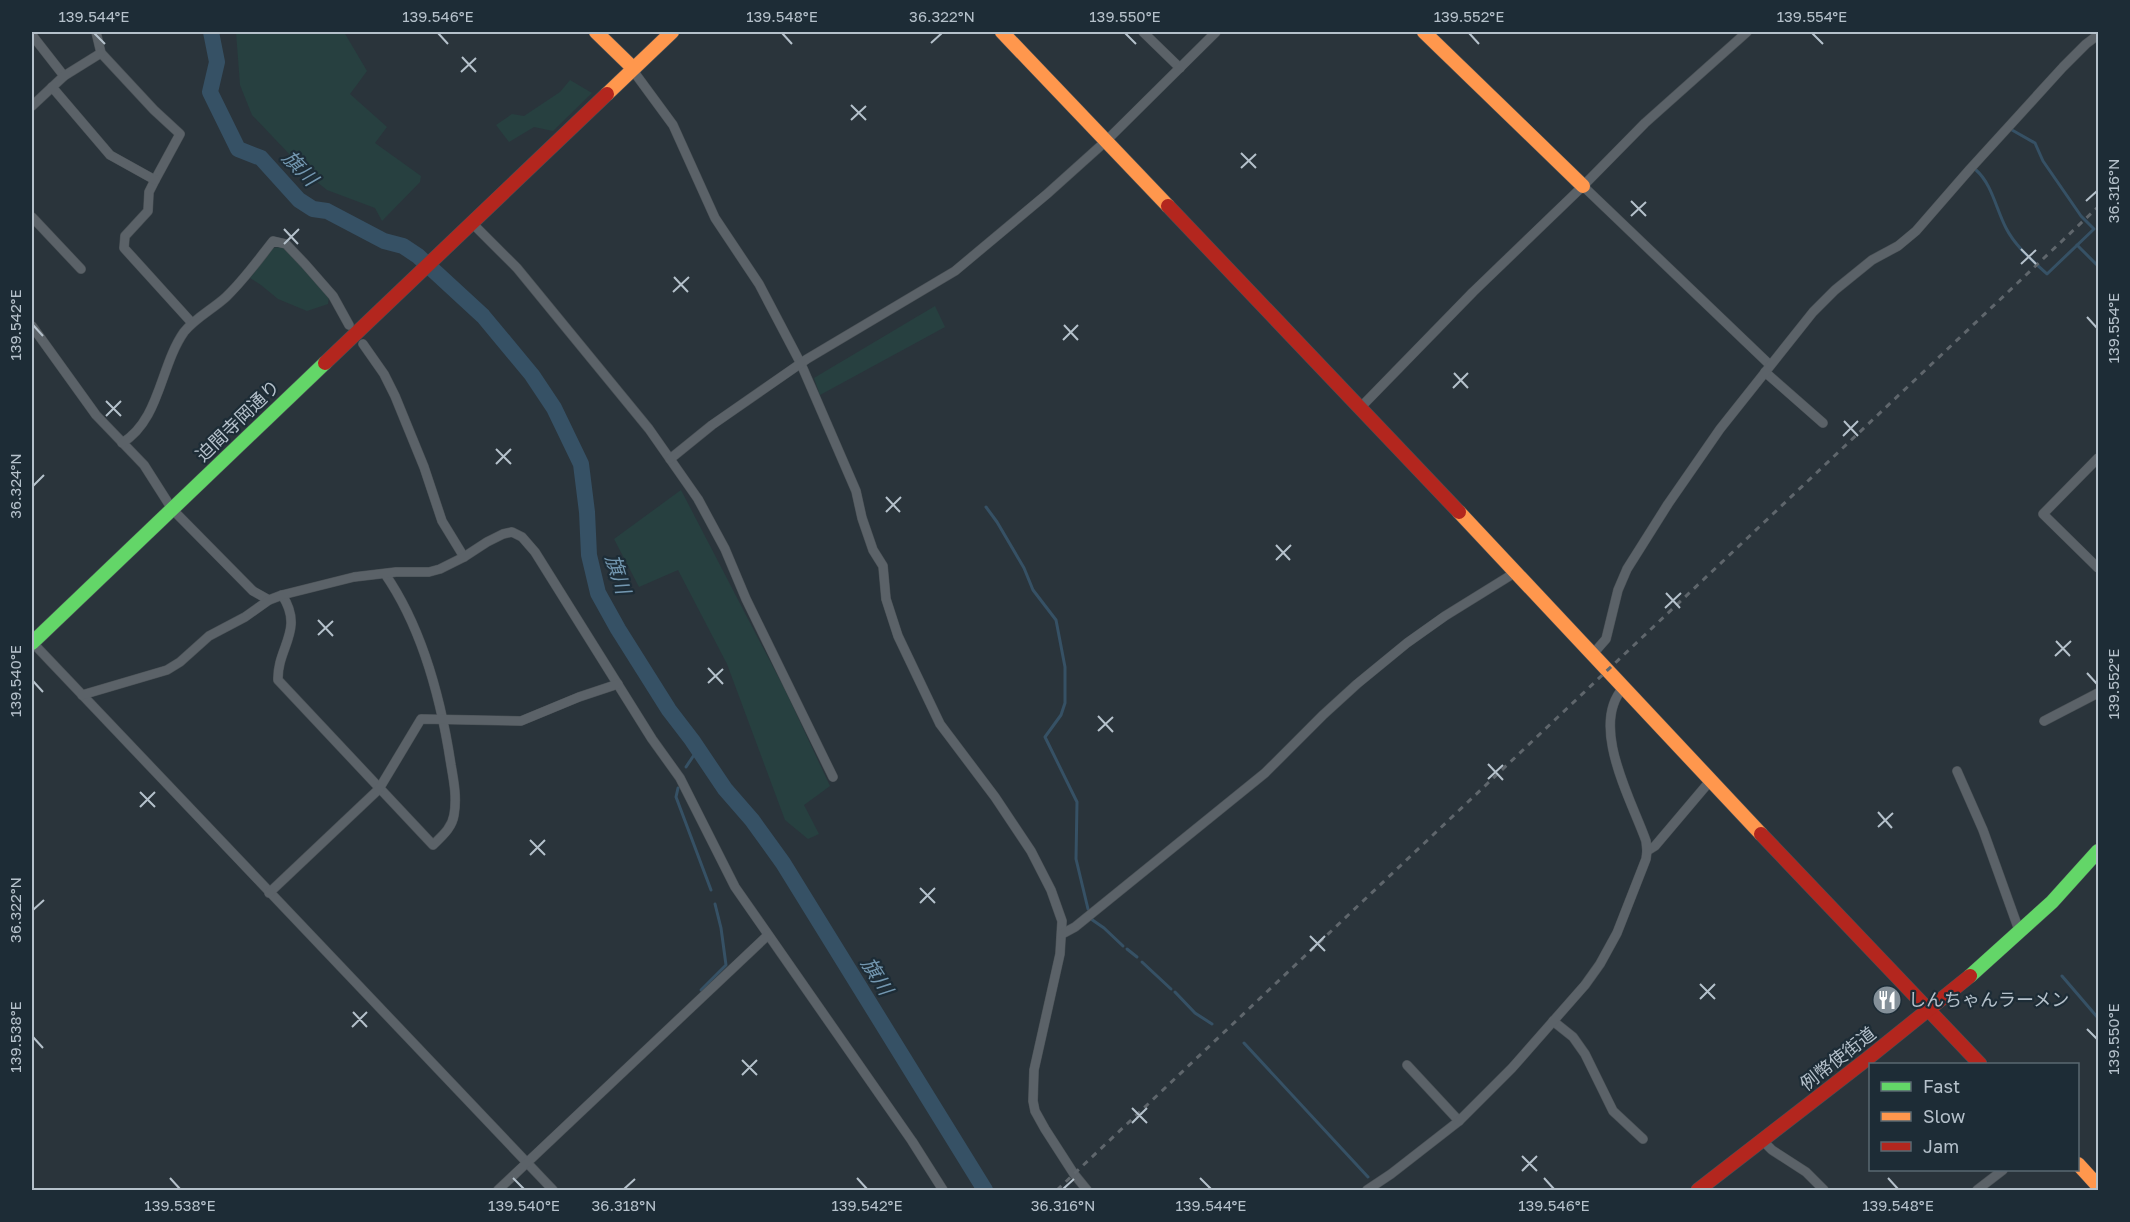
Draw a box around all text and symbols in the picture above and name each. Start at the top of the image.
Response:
text: 139.544°E [59,7,129,25]
text: 139.546°E [402,7,474,25]
text: 139.548°E [746,7,818,25]
text: 36.322°N [909,7,975,25]
text: 139.550°E [1089,7,1161,25]
text: 139.552°E [1434,7,1504,25]
text: 139.554°E [1777,7,1847,25]
water label: 旗川 [278,145,325,191]
text: 36.316°N [2104,159,2122,223]
text: 139.542°E [6,289,24,361]
text: 139.554°E [2104,293,2122,363]
street label: 迫間寺岡通り [191,375,284,466]
text: 36.324°N [6,453,24,519]
water label: 旗川 [601,551,637,598]
text: 139.540°E [6,645,24,717]
text: 139.552°E [2104,649,2122,719]
text: 36.322°N [6,877,24,943]
water label: 旗川 [857,952,900,1000]
restaurant icon: しんちゃんラーメン [1871,984,1903,1016]
place label: しんちゃんラーメン [1908,988,2069,1010]
text: 139.538°E [6,1001,24,1073]
text: 139.550°E [2104,1003,2122,1075]
street label: 例幣使街道 [1795,1022,1880,1095]
legend [1869,1063,2079,1171]
text: Fast [1923,1075,1960,1097]
text: Slow [1923,1105,1966,1127]
text: Jam [1923,1135,1959,1157]
text: 139.538°E [144,1196,216,1214]
text: 139.540°E [488,1196,560,1214]
text: 36.318°N [592,1196,656,1214]
text: 139.542°E [831,1196,903,1214]
text: 36.316°N [1031,1196,1095,1214]
text: 139.544°E [1176,1196,1246,1214]
text: 139.546°E [1518,1196,1590,1214]
text: 139.548°E [1862,1196,1934,1214]

